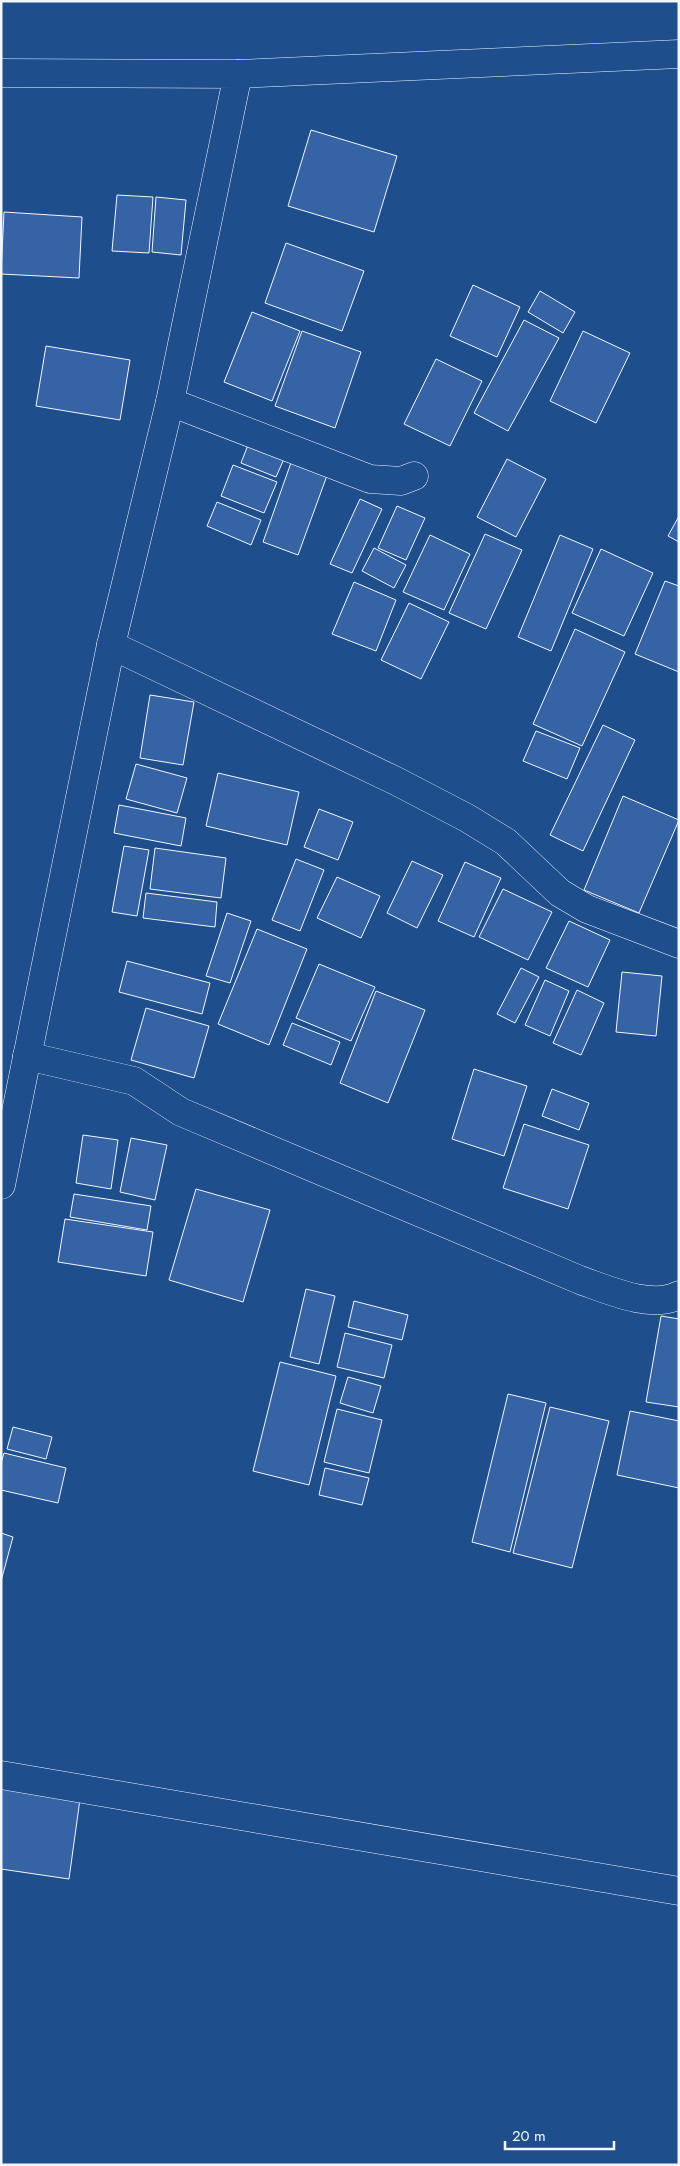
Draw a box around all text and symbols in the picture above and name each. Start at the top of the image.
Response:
scale bar [505,2118,614,2150]
text: 20 m [512,2125,546,2147]

